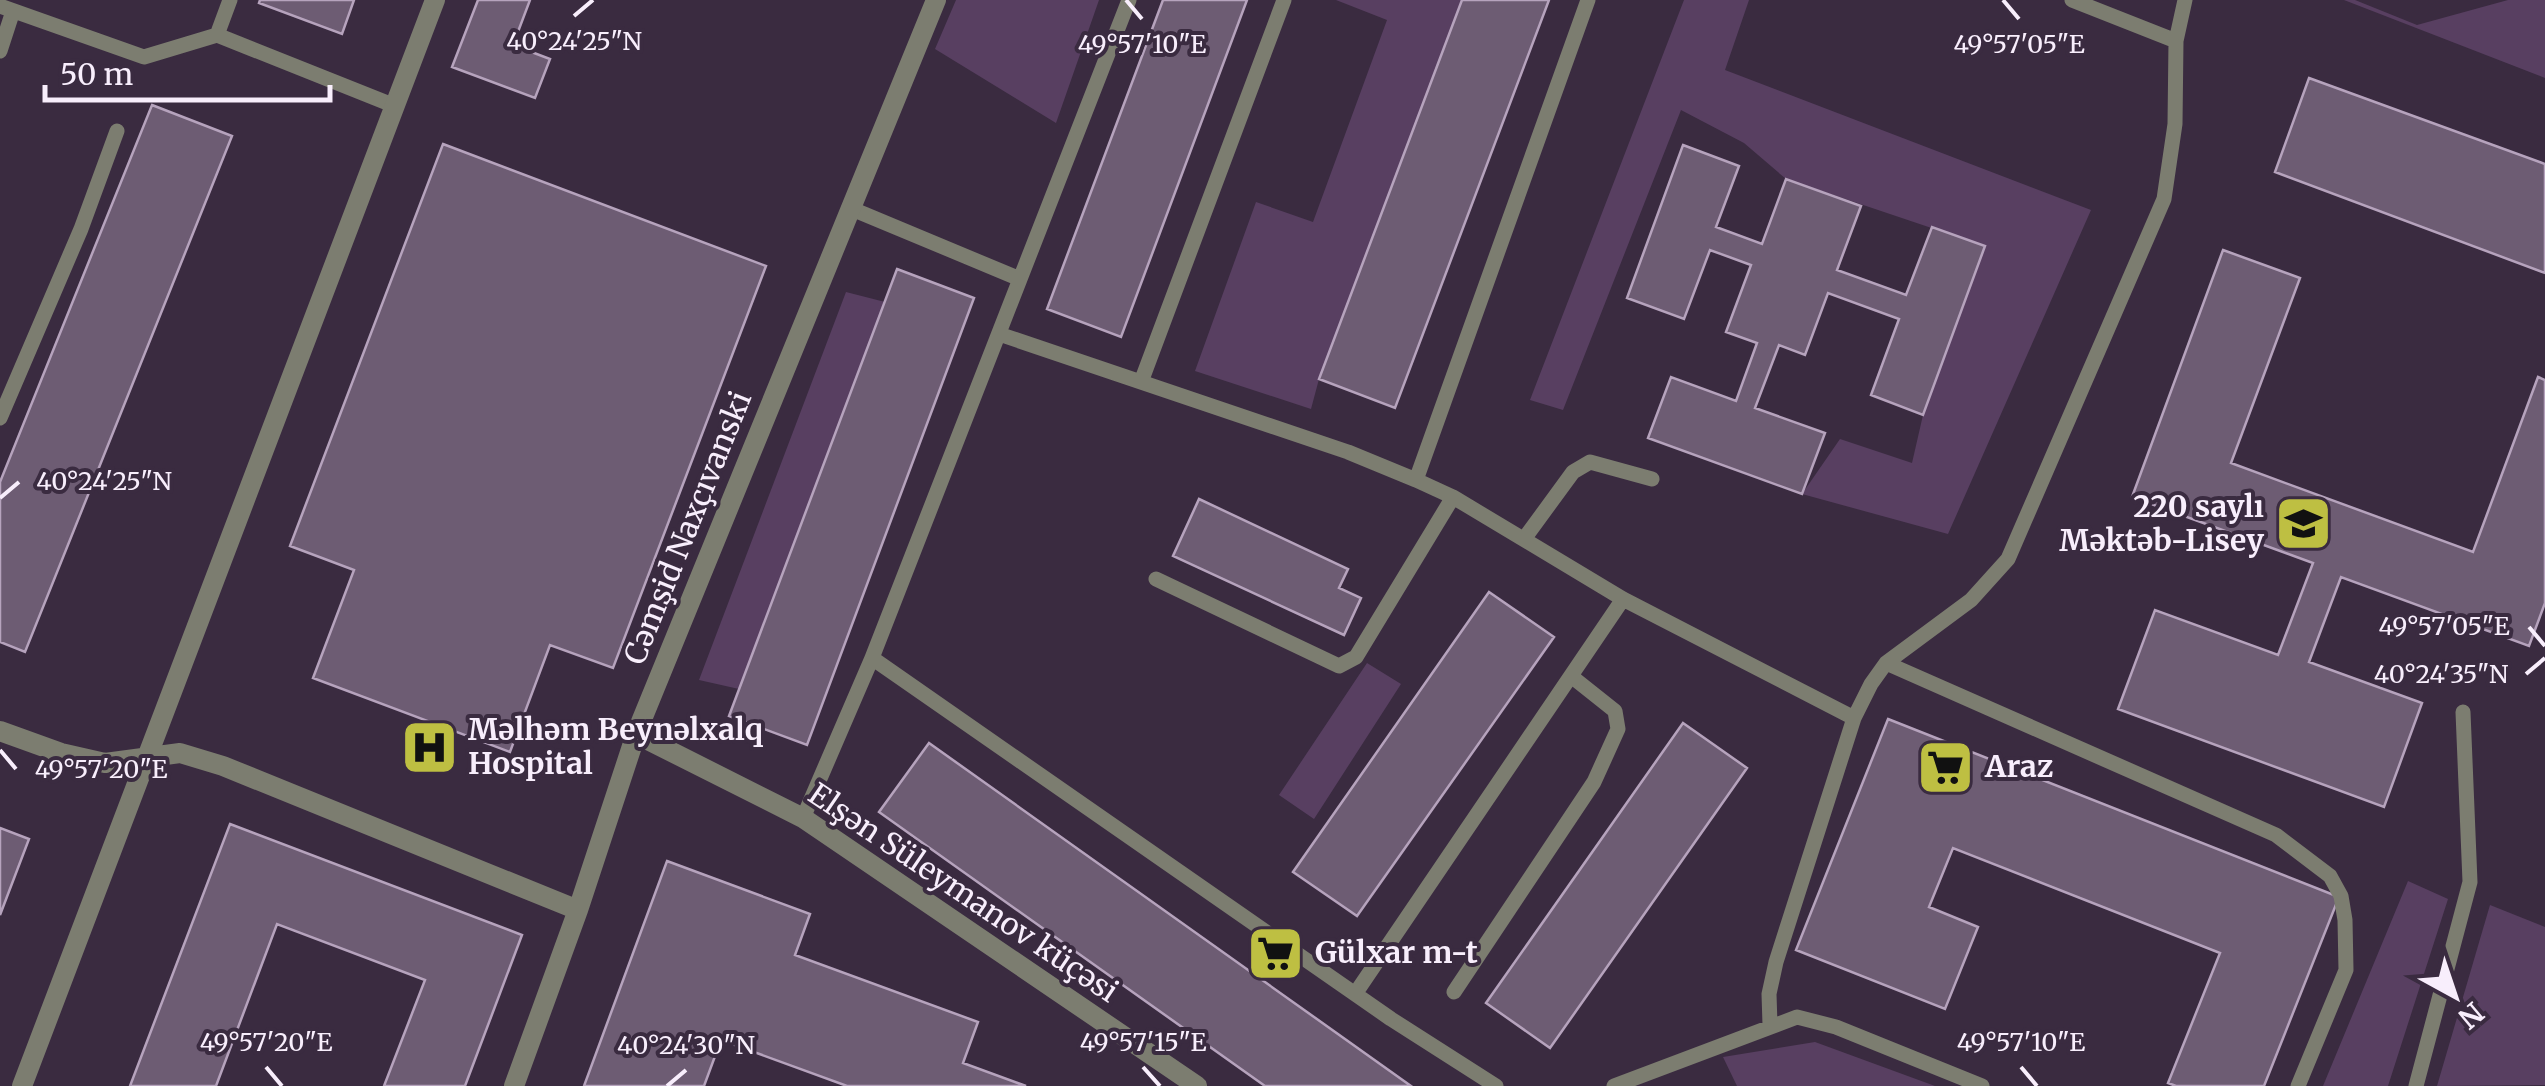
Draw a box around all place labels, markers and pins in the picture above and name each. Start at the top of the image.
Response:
place label: 220 saylı Məktəb-Lisey [2059,487,2264,559]
school or university icon: 220 saylı Məktəb-Lisey [2273,494,2333,554]
place label: Məlhəm Beynəlxalq Hospital [468,710,764,782]
hospital icon: Məlhəm Beynəlxalq Hospital [399,717,459,777]
supermarket icon: Araz [1916,737,1976,797]
place label: Araz [1984,747,2053,785]
supermarket icon: Gülxar m-t [1246,923,1306,983]
place label: Gülxar m-t [1315,933,1478,971]

